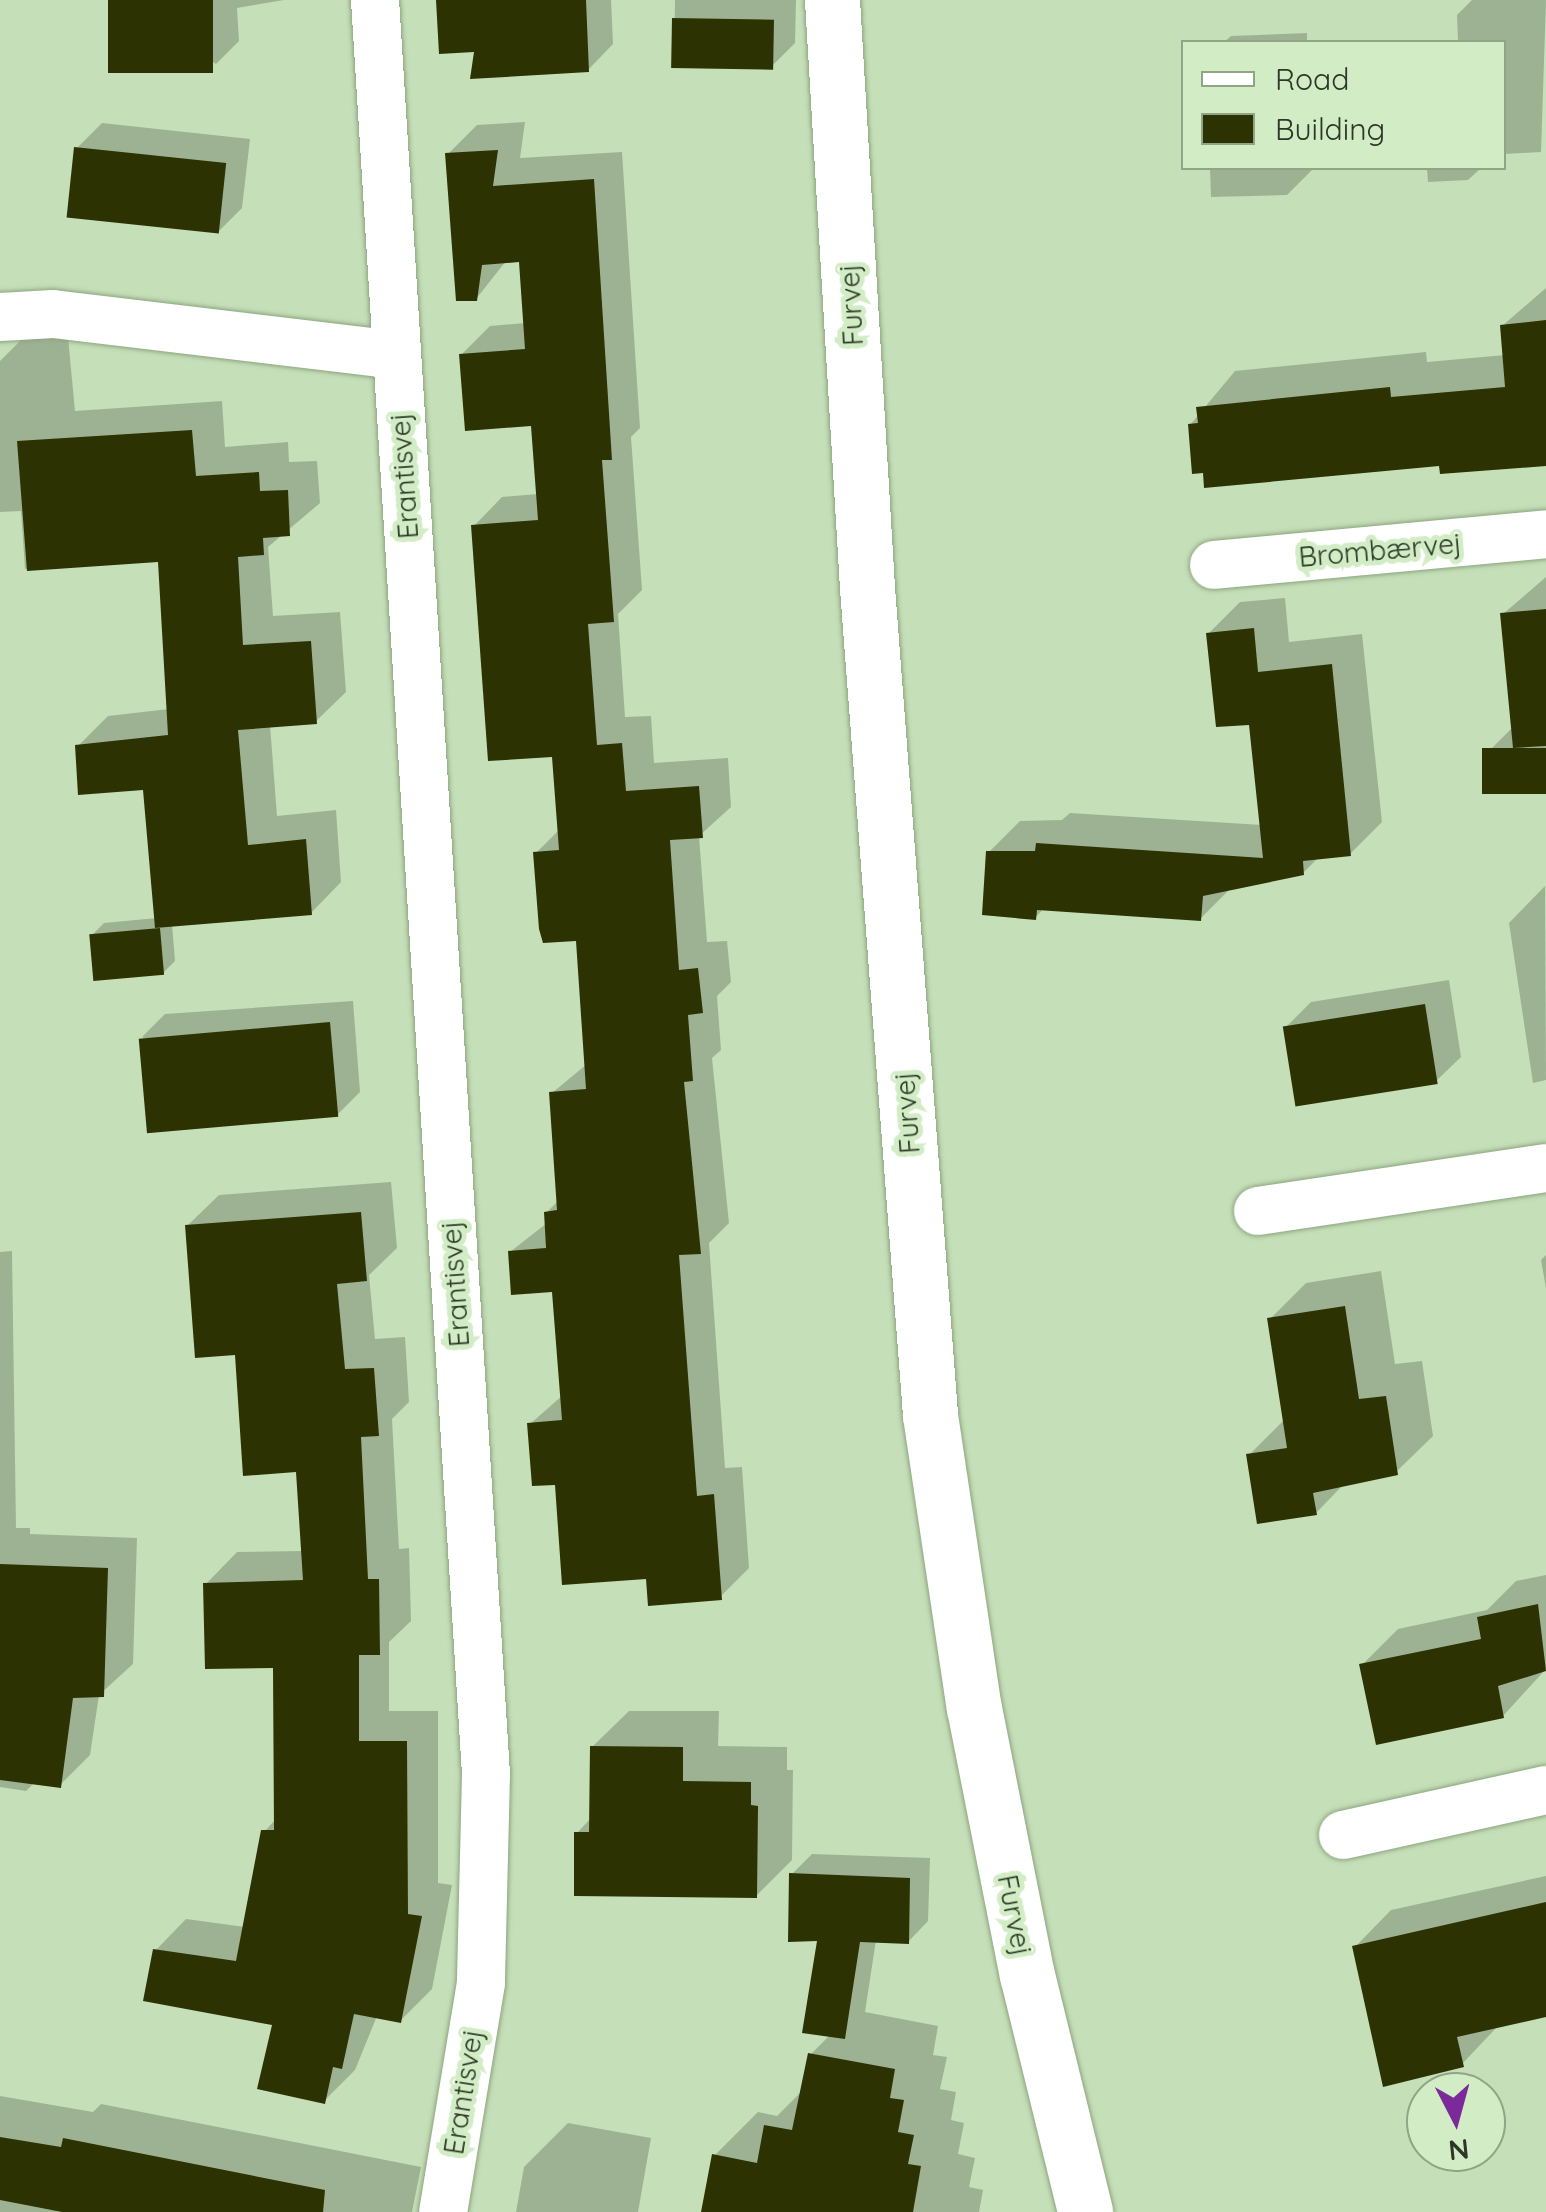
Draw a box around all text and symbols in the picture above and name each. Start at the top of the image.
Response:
legend [1181,40,1506,170]
text: Road [1275,60,1349,98]
text: Building [1275,110,1385,148]
street label: Furvej [832,263,870,347]
street label: Erantisvej [383,412,425,540]
street label: Brombærvej [1297,526,1463,574]
street label: Furvej [887,1071,927,1155]
street label: Erantisvej [434,1220,476,1348]
street label: Furvej [991,1872,1039,1958]
street label: Erantisvej [437,2027,489,2157]
north arrow [1406,2072,1506,2172]
text: N [1447,2132,1471,2169]

